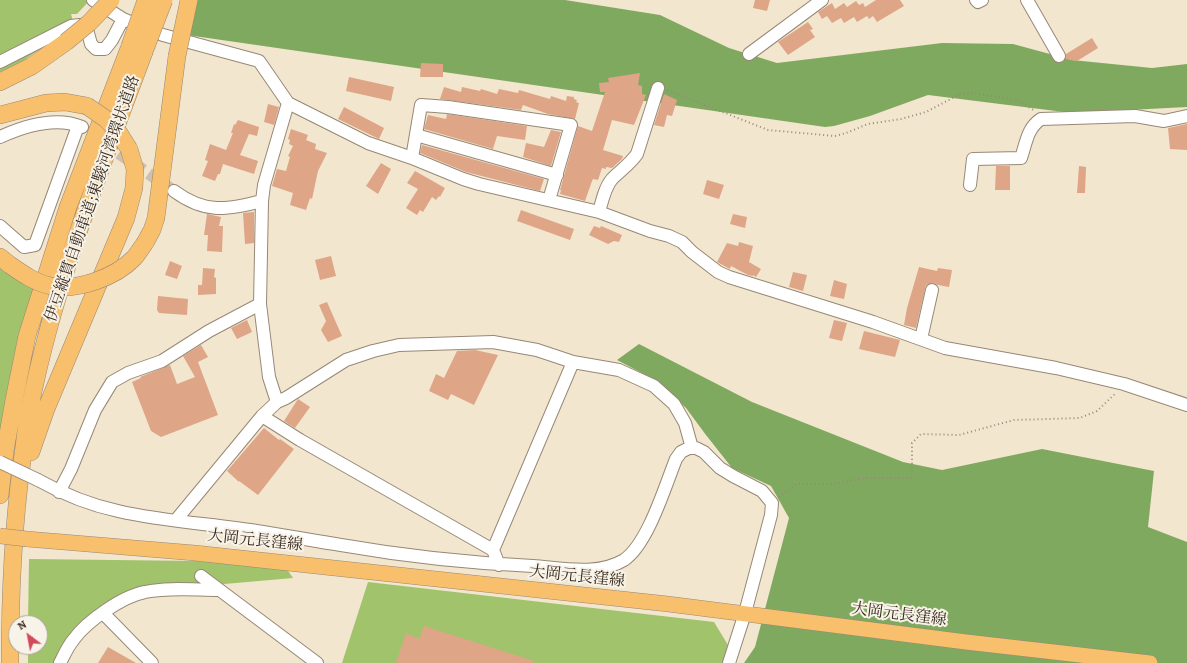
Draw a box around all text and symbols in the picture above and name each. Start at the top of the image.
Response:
street label: 伊豆縦貫自動車道;東駿河湾環状道路 [42,73,144,325]
street label: 大岡元長窪線 [206,526,304,556]
street label: 大岡元長窪線 [528,562,626,592]
street label: 大岡元長窪線 [850,600,948,630]
north arrow [8,615,48,655]
text: N [15,617,29,634]

